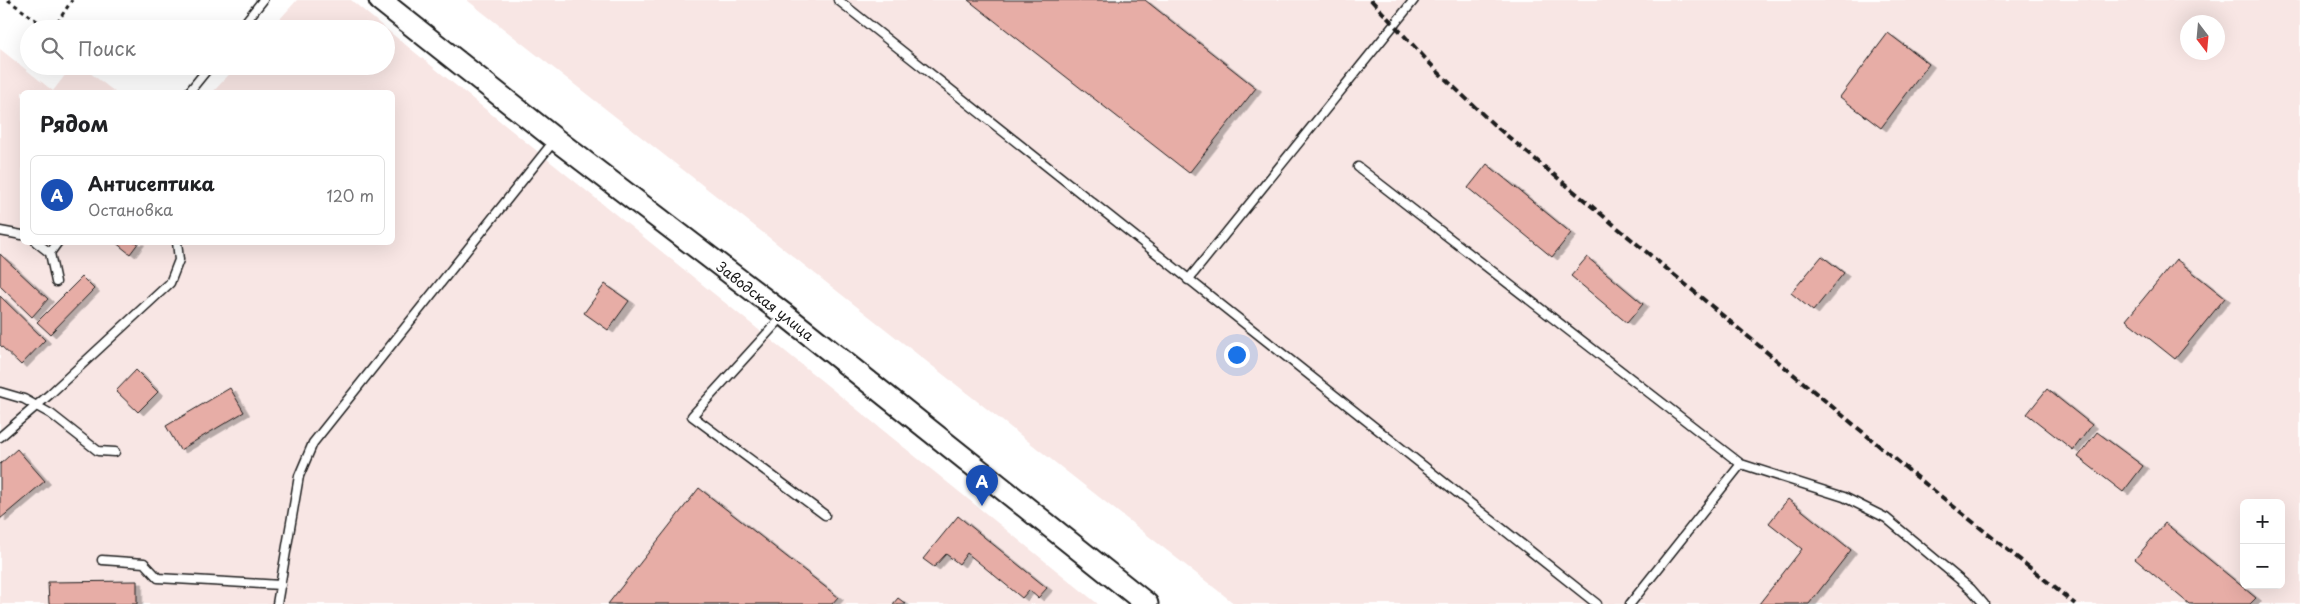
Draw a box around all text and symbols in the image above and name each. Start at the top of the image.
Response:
north arrow [2180,15,2225,60]
search box [20,20,395,75]
icon: search [38,34,66,62]
text: Поиск [78,34,136,62]
text: Рядом [40,107,108,139]
text: Антисептика [88,169,215,197]
text: A [51,183,63,207]
text: 120 m [327,183,374,207]
text: Остановка [88,197,173,221]
street label: Заводская улица [712,256,819,345]
your location [1224,342,1250,368]
pin: A [966,465,998,506]
map controls [2240,499,2285,589]
button: + [2240,499,2285,544]
button: − [2240,544,2285,589]

